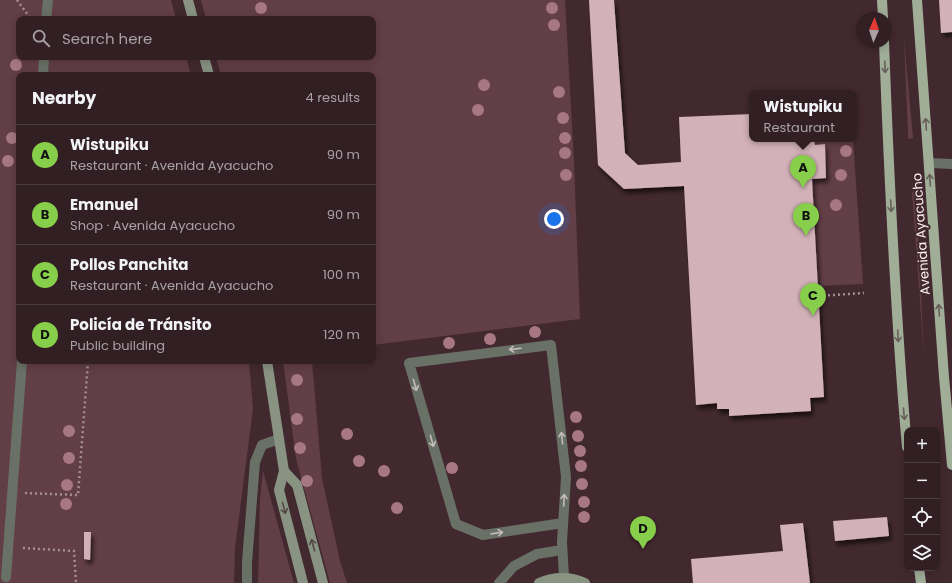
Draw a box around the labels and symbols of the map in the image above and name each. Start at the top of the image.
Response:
north arrow [856,12,892,48]
one-way arrow [881,60,888,73]
one-way arrow [923,118,930,131]
pin: A [790,155,816,188]
street label: Avenida Ayacucho [907,172,935,296]
one-way arrow [927,174,934,187]
one-way arrow [887,199,894,212]
pin: B [793,203,819,236]
your location [544,209,564,229]
pin: C [800,283,826,316]
one-way arrow [936,304,943,317]
one-way arrow [895,329,902,342]
one-way arrow [509,346,522,353]
one-way arrow [412,379,420,392]
one-way arrow [901,407,908,420]
one-way arrow [558,432,565,445]
one-way arrow [429,435,436,448]
one-way arrow [561,494,568,507]
one-way arrow [280,502,288,515]
pin: D [630,516,656,549]
one-way arrow [491,529,504,537]
one-way arrow [309,539,316,552]

